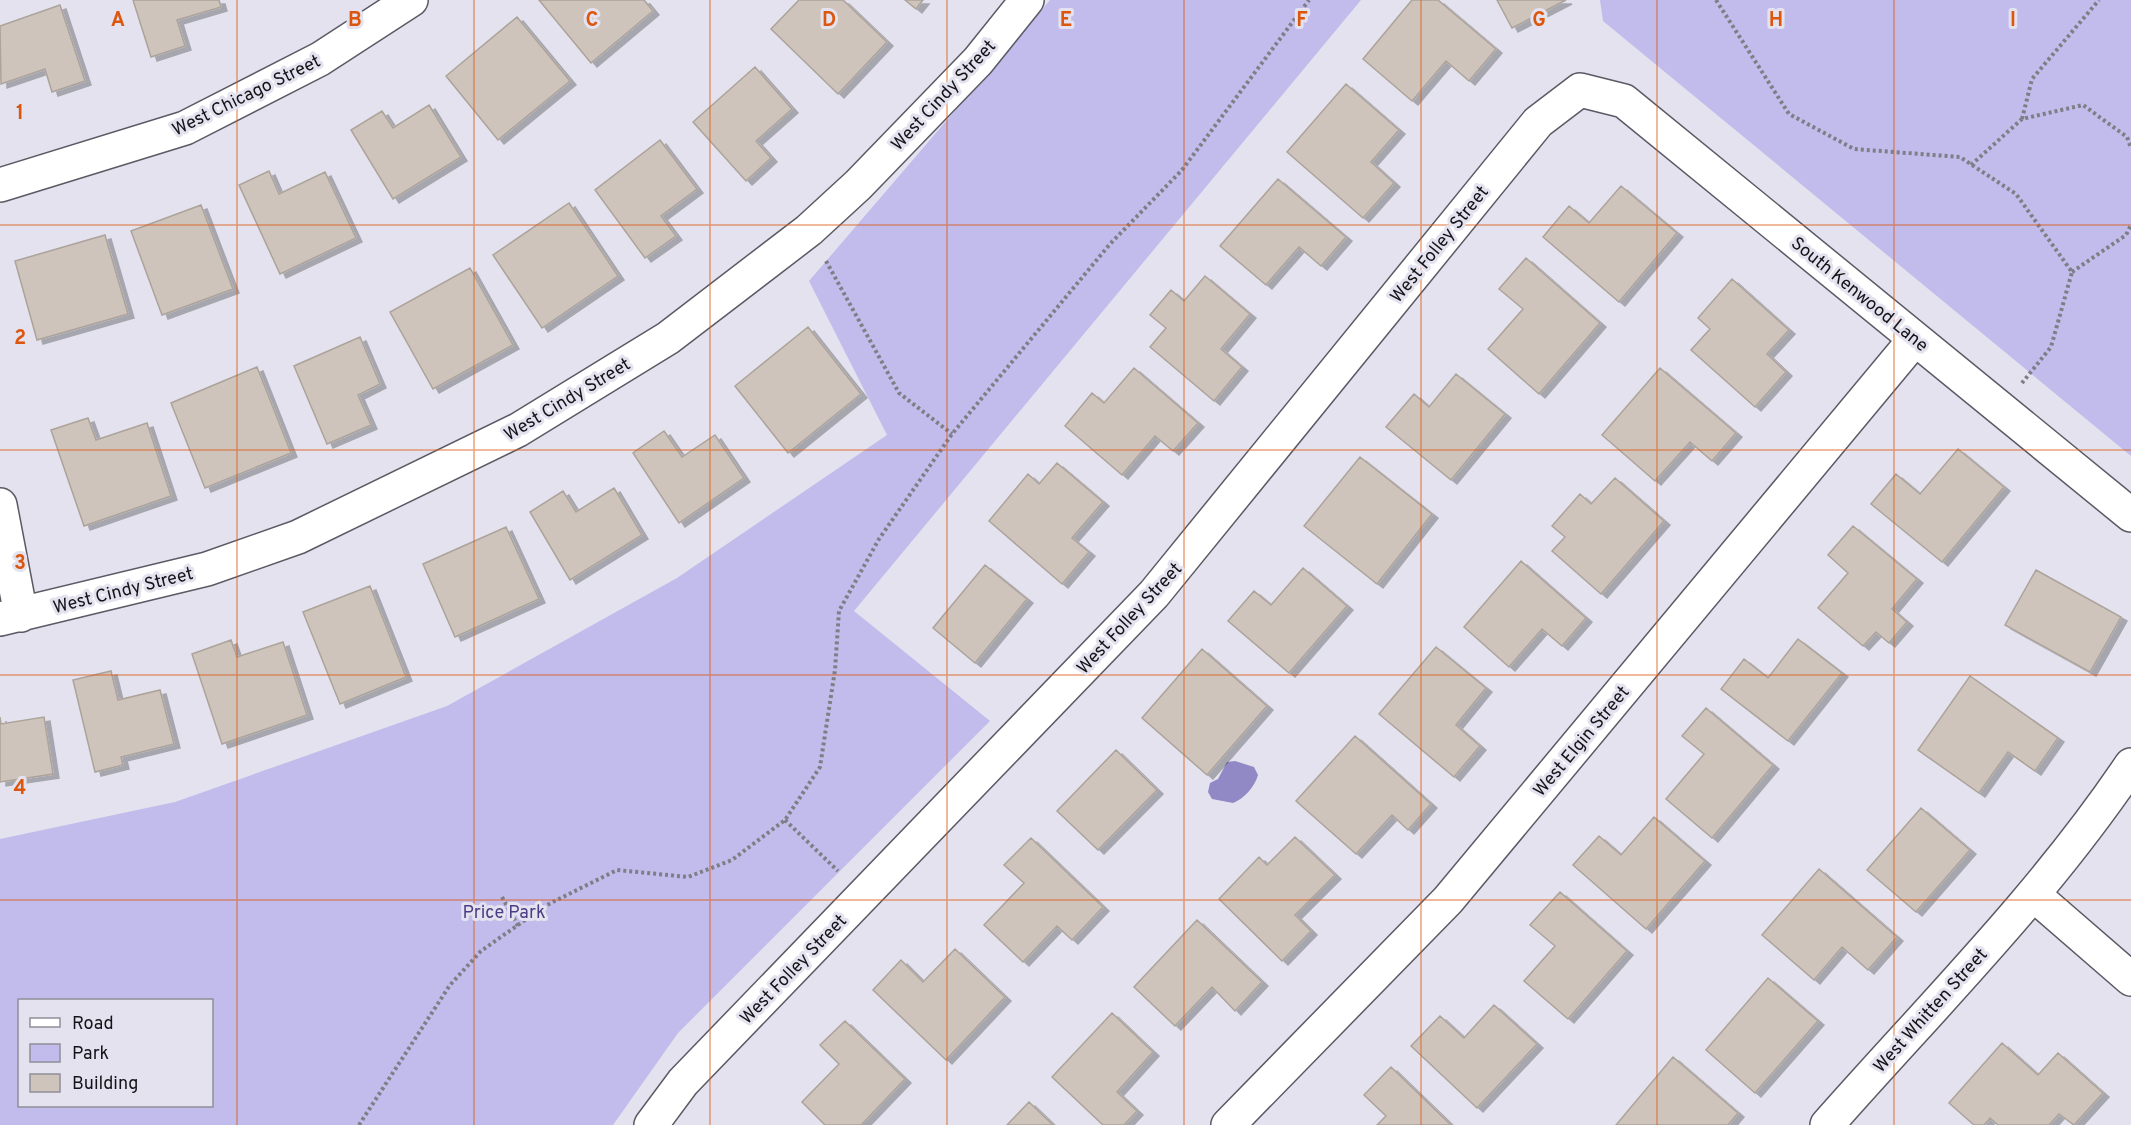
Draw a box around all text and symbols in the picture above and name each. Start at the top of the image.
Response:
text: A [111,8,125,34]
text: B [348,8,362,34]
text: C [586,8,598,34]
text: D [822,8,836,34]
text: E [1060,8,1072,34]
text: F [1296,8,1308,34]
text: G [1532,8,1546,34]
text: H [1769,8,1783,34]
text: I [2010,8,2016,34]
street label: West Cindy Street [887,36,1001,156]
street label: West Chicago Street [169,50,325,142]
text: 1 [16,101,24,127]
street label: West Folley Street [1386,182,1495,308]
street label: South Kenwood Lane [1786,233,1932,358]
text: 2 [14,326,26,352]
street label: West Cindy Street [500,353,635,447]
text: 3 [14,551,26,577]
street label: West Folley Street [1072,558,1188,680]
street label: West Cindy Street [51,563,196,620]
street label: West Elgin Street [1529,682,1635,802]
text: 4 [14,776,26,802]
park label: Price Park [462,902,546,925]
street label: West Folley Street [736,910,852,1030]
street label: West Whitten Street [1869,944,1993,1078]
legend [18,999,213,1107]
text: Road [72,1013,114,1036]
text: Park [72,1043,109,1066]
text: Building [72,1073,138,1096]

